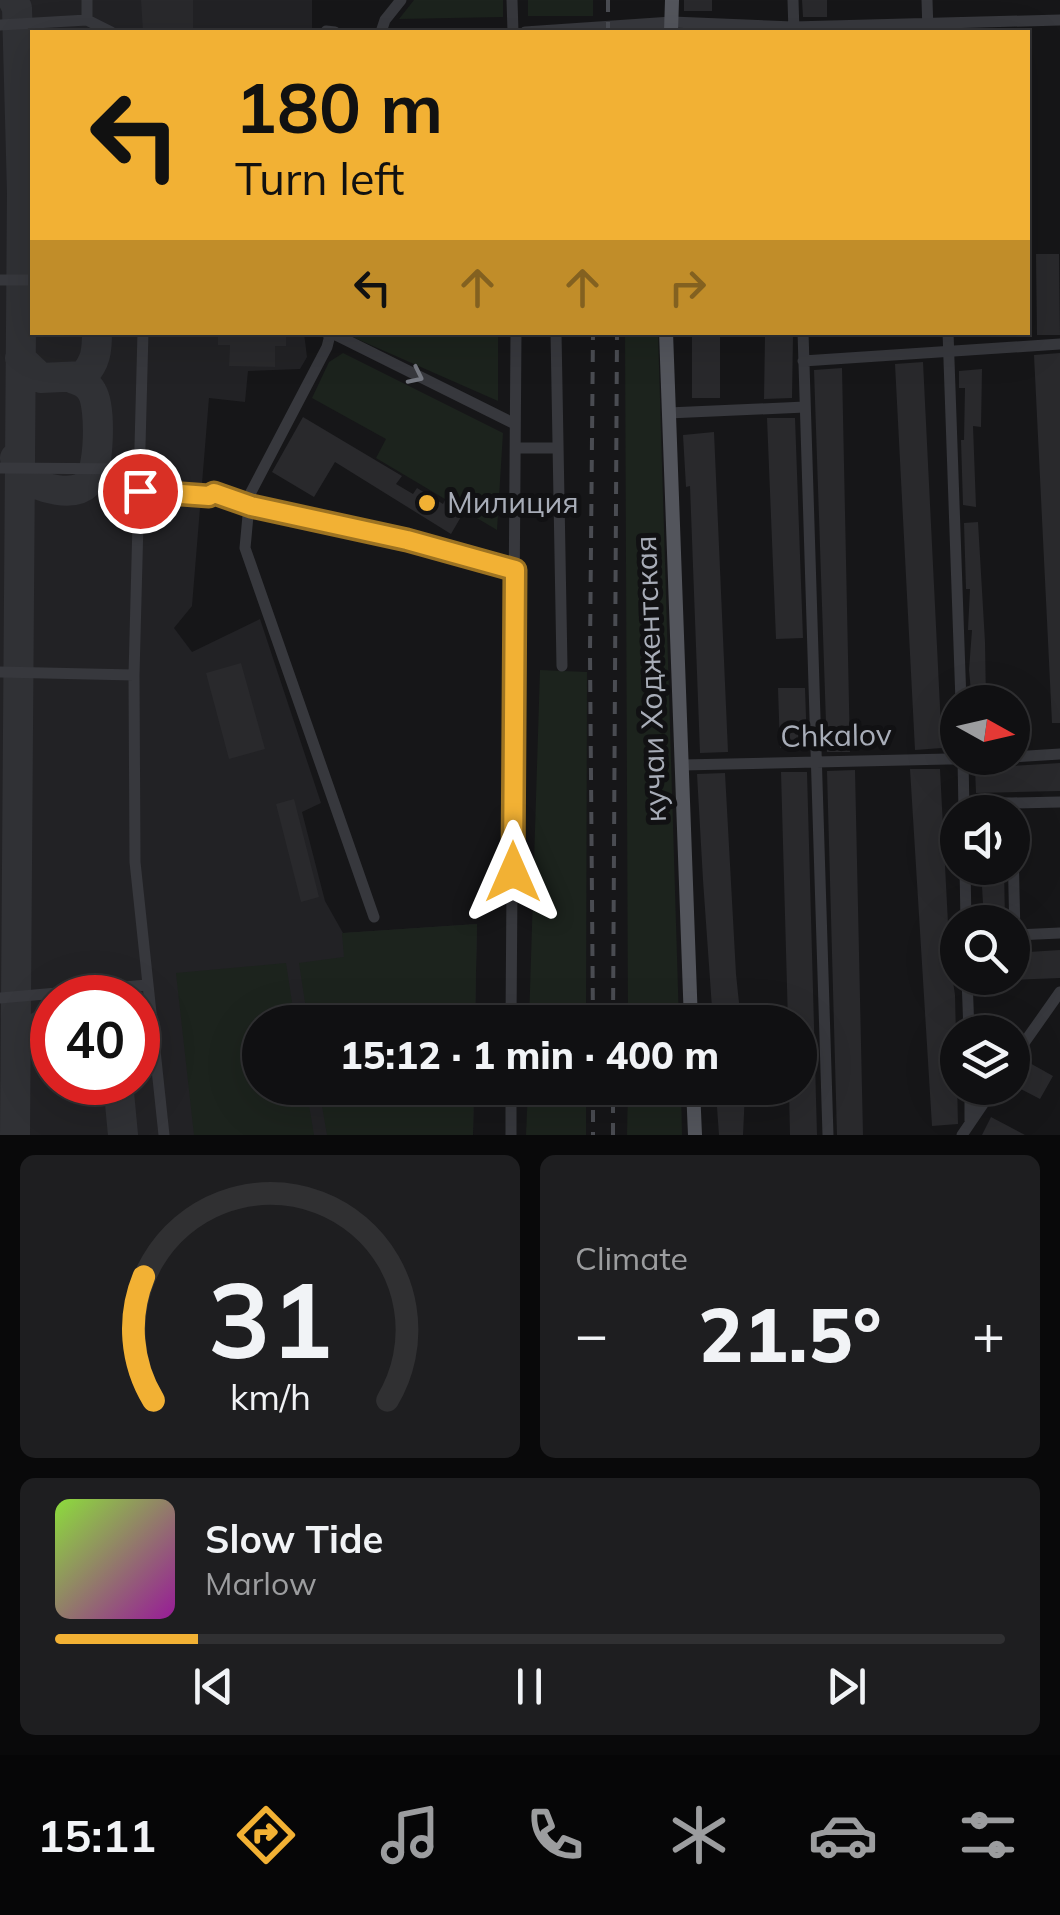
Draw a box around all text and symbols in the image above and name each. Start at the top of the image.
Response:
text: 180 m [235,63,443,151]
icon: left [70,70,200,200]
text: Turn left [235,150,404,206]
icon: left [345,260,400,315]
icon: ahead [450,260,505,315]
icon: ahead [555,260,610,315]
icon: right [660,260,715,315]
one-way arrow [406,363,424,383]
pin [98,449,183,534]
icon: arrive [113,464,168,519]
place label: Милиция [447,483,579,521]
marker: Милиция [416,492,438,514]
street label: кучаи Ходжентская [626,535,674,823]
north arrow [940,685,1030,775]
map controls [940,685,1030,1105]
street label: Chkalov [780,715,892,755]
button: sound [940,795,1030,885]
position arrow [461,820,565,924]
button: search [940,905,1030,995]
speed limit sign: 40 [30,975,160,1105]
button: layers [940,1015,1030,1105]
text: 15:12 · 1 min · 400 m [340,1031,719,1079]
text: Climate [575,1238,688,1278]
text: 31 [208,1253,332,1384]
text: 21.5° [698,1287,882,1381]
text: − [575,1299,608,1368]
text: + [972,1299,1005,1368]
text: km/h [230,1374,310,1419]
text: Slow Tide [205,1515,383,1563]
text: Marlow [205,1563,317,1603]
icon: previous [186,1659,241,1714]
icon: pause [502,1659,557,1714]
icon: next [819,1659,874,1714]
icon: directions [231,1800,301,1870]
icon: music [375,1800,445,1870]
icon: phone [520,1800,590,1870]
icon: climate [664,1800,734,1870]
icon: car [808,1800,878,1870]
icon: filters [953,1800,1023,1870]
text: 15:11 [37,1807,156,1863]

